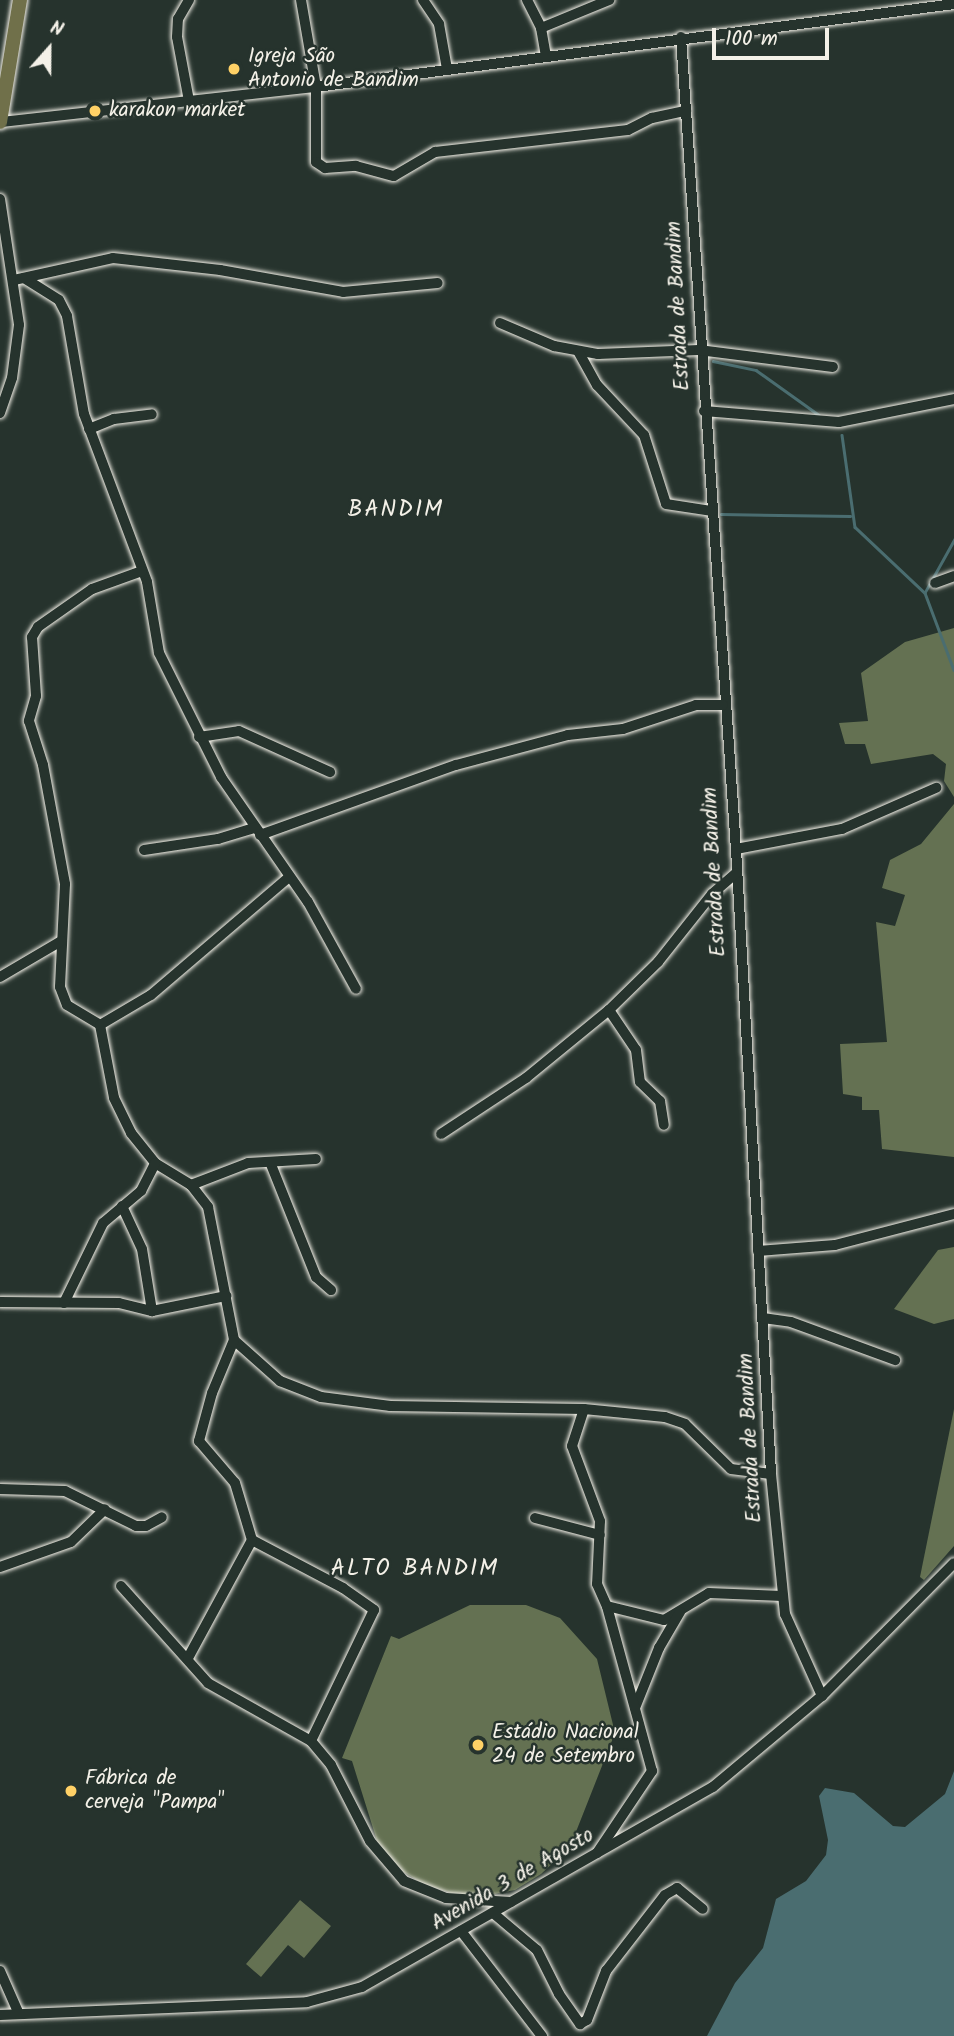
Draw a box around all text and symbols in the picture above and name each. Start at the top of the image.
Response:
text: N [46,13,68,46]
north arrow [14,14,84,84]
scale bar [716,14,833,58]
text: 100 m [725,23,778,56]
place label: Igreja São Antonio de Bandim [248,44,419,94]
marker: Igreja São Antonio de Bandim [226,61,242,77]
place label: karakon market [109,98,245,124]
marker: karakon market [87,103,103,119]
street label: Estrada de Bandim [662,221,696,391]
district label: BANDIM [349,496,443,524]
street label: Estrada de Bandim [698,787,732,957]
street label: Estrada de Bandim [734,1353,768,1523]
district label: ALTO BANDIM [332,1555,498,1583]
place label: Estádio Nacional 24 de Setembro [492,1720,639,1770]
marker: Estádio Nacional 24 de Setembro [470,1737,486,1753]
place label: Fábrica de cerveja "Pampa" [85,1766,224,1816]
marker: Fábrica de cerveja "Pampa" [63,1783,79,1799]
street label: Avenida 3 de Agosto [427,1823,599,1937]

